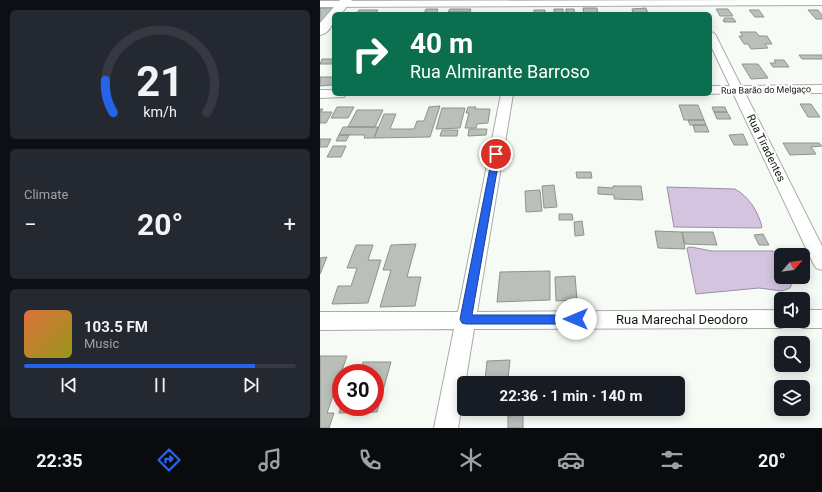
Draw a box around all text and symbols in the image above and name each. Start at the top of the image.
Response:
text: 40 m [410,27,473,60]
icon: right [344,28,396,80]
text: 21 [136,56,184,105]
text: Rua Almirante Barroso [410,61,590,82]
street label: Rua Barão do Melgaço [721,84,811,96]
text: km/h [143,103,177,119]
street label: Rua Tiradentes [744,112,788,184]
pin [479,137,513,171]
icon: arrive [485,143,507,165]
text: Climate [24,187,68,202]
text: 20° [137,207,183,242]
text: − [24,212,37,237]
text: + [284,212,296,237]
north arrow [774,248,810,284]
map controls [774,248,810,416]
button: sound [774,292,810,328]
position arrow [555,298,597,340]
street label: Rua Marechal Deodoro [616,312,748,327]
text: 103.5 FM [84,318,148,336]
text: Music [84,336,119,351]
button: search [774,336,810,372]
speed limit sign: 30 [332,364,384,416]
icon: previous [58,374,80,396]
icon: pause [149,374,171,396]
icon: next [240,374,262,396]
button: layers [774,380,810,416]
text: 22:36 · 1 min · 140 m [500,387,642,405]
icon: directions [155,446,183,474]
icon: music [256,446,284,474]
icon: phone [356,446,384,474]
icon: climate [457,446,485,474]
icon: car [557,446,585,474]
icon: filters [658,446,686,474]
text: 22:35 [36,450,83,471]
text: 20° [758,450,786,471]

